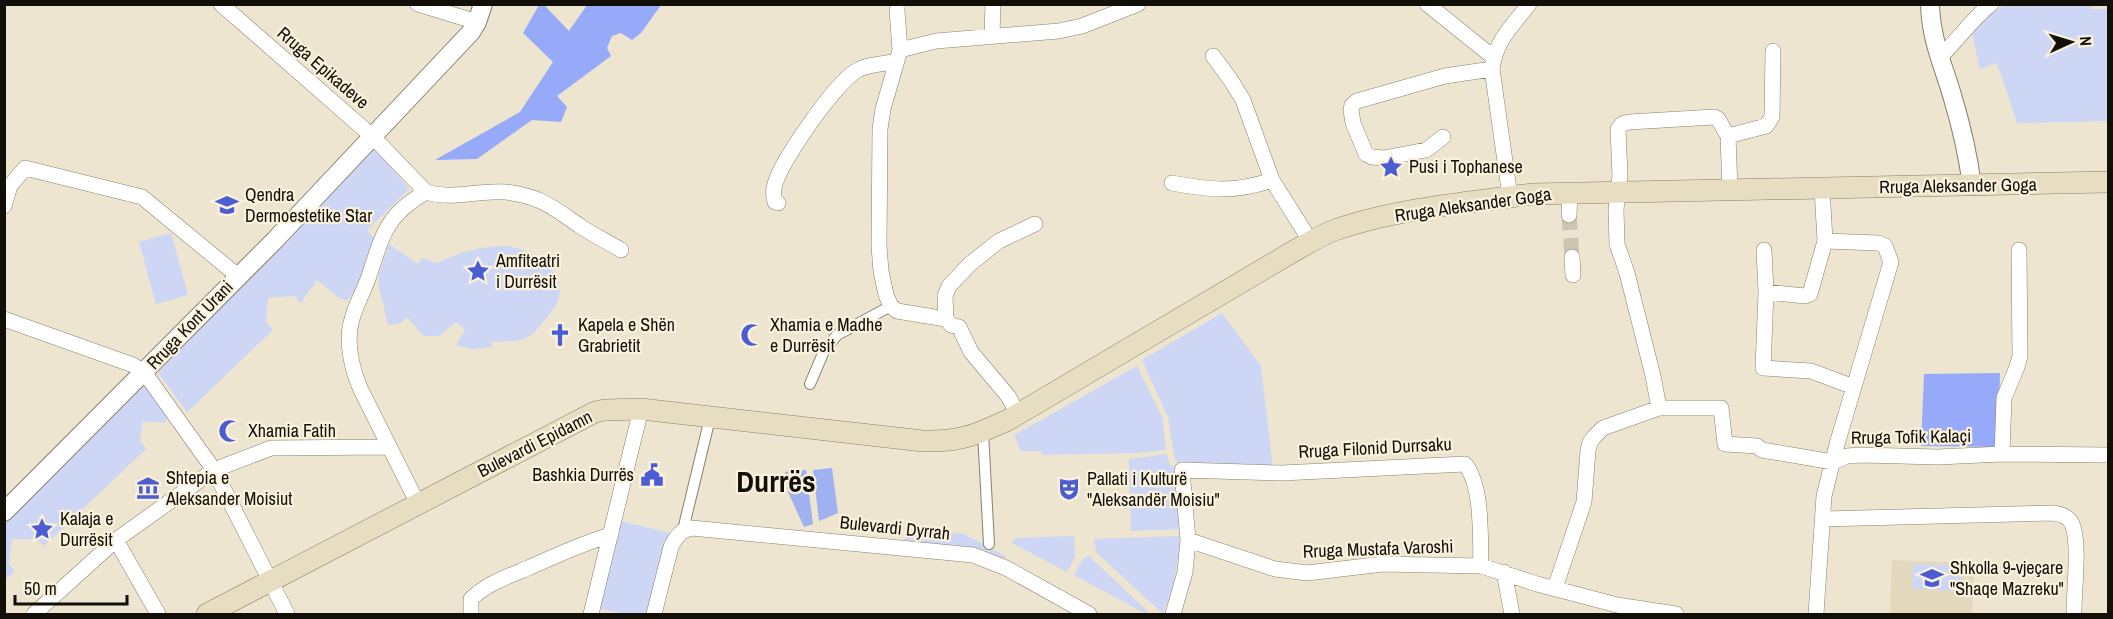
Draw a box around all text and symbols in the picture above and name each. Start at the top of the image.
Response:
north arrow [2041,12,2101,72]
street label: Rruga Epikadeve [272,21,375,114]
text: N [2075,35,2097,46]
place icon: Pusi i Tophanese [1378,154,1404,180]
place label: Pusi i Tophanese [1409,154,1523,179]
street label: Rruga Aleksander Goga [1879,172,2037,199]
street label: Rruga Aleksander Goga [1393,181,1553,228]
place label: Qendra Dermoestetike Star [245,182,372,228]
school or university icon: Qendra Dermoestetike Star [214,192,240,218]
place label: Amfiteatri i Durrësit [495,248,560,294]
place icon: Amfiteatri i Durrësit [465,258,491,284]
street label: Rruga Kont Urani [141,275,239,375]
place label: Kapela e Shën Grabrietit [578,312,675,358]
place label: Xhamia e Madhe e Durrësit [770,312,882,358]
church icon: Kapela e Shën Grabrietit [547,322,573,348]
mosque icon: Xhamia e Madhe e Durrësit [739,322,765,348]
street label: Bulevardi Epidamn [473,404,596,483]
mosque icon: Xhamia Fatih [217,418,243,444]
place label: Xhamia Fatih [248,418,336,443]
street label: Rruga Tofik Kalaçi [1851,423,1971,450]
street label: Rruga Filonid Durrsaku [1298,431,1452,464]
district label: Durrës [736,461,816,501]
place label: Bashkia Durrës [532,462,634,487]
public building icon: Bashkia Durrës [639,462,665,488]
place label: Shtepia e Aleksander Moisiut [165,465,292,511]
place label: Pallati i Kulturë "Aleksandër Moisiu" [1087,466,1220,512]
museum icon: Shtepia e Aleksander Moisiut [135,475,161,501]
theatre icon: Pallati i Kulturë "Aleksandër Moisiu" [1056,476,1082,502]
place label: Kalaja e Durrësit [60,506,113,552]
street label: Bulevardi Dyrrah [839,509,951,546]
place icon: Kalaja e Durrësit [29,516,55,542]
street label: Rruga Mustafa Varoshi [1302,533,1454,564]
place label: Shkolla 9-vjeçare "Shaqe Mazreku" [1950,555,2064,601]
school or university icon: Shkolla 9-vjeçare "Shaqe Mazreku" [1919,565,1945,591]
scale bar [15,568,128,606]
text: 50 m [24,576,57,601]

